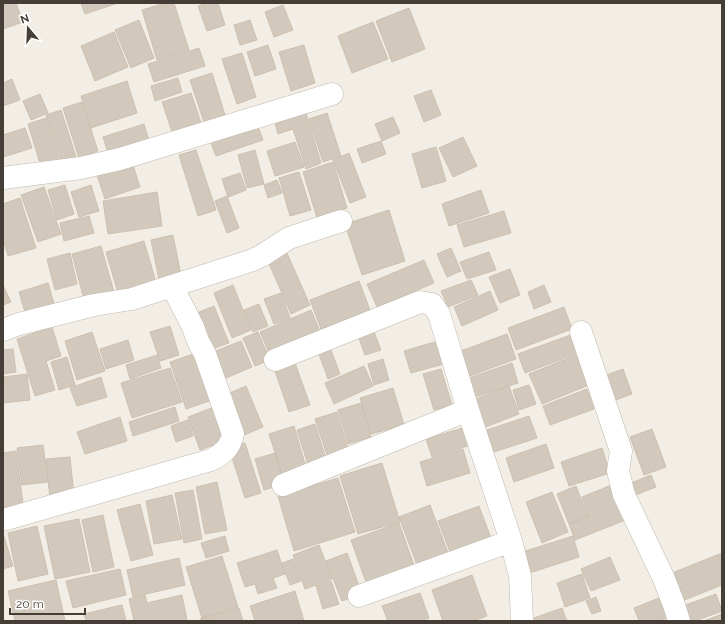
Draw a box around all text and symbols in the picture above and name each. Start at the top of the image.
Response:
north arrow [8,8,48,48]
text: N [19,12,31,27]
scale bar [10,590,85,616]
text: 20 m [16,597,44,611]

